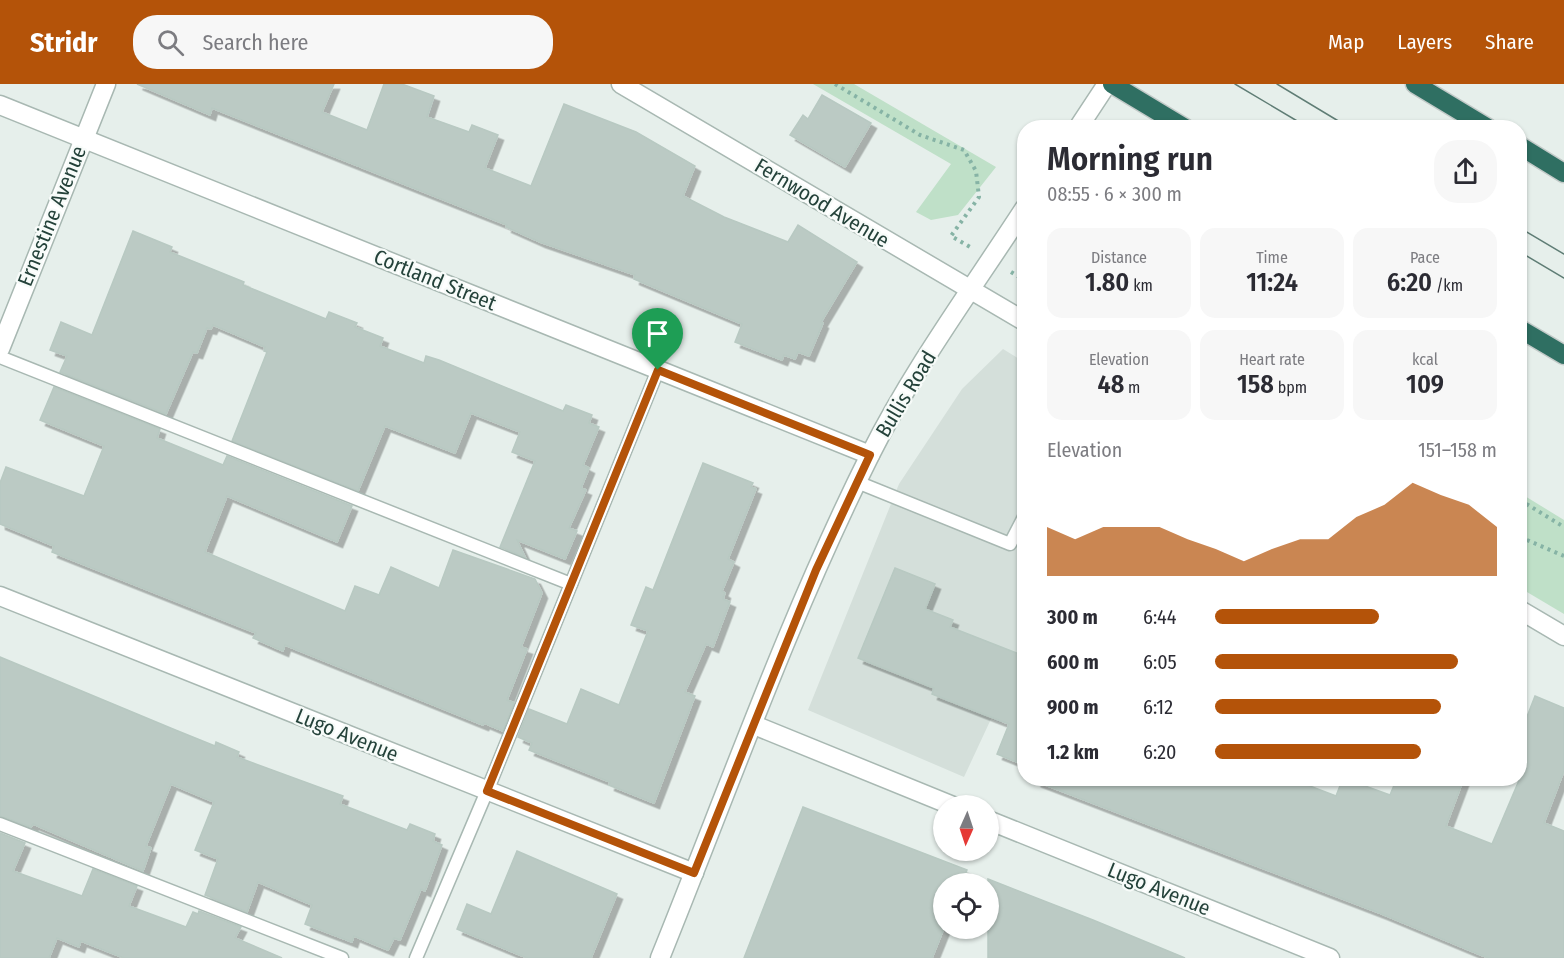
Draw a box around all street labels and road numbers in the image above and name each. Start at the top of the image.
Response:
street label: Ernestine Avenue [12,142,92,290]
street label: Fernwood Avenue [750,153,894,253]
street label: Cortland Street [370,244,500,316]
street label: Bullis Road [870,346,942,442]
street label: Lugo Avenue [292,703,402,767]
street label: Lugo Avenue [1104,857,1214,921]

